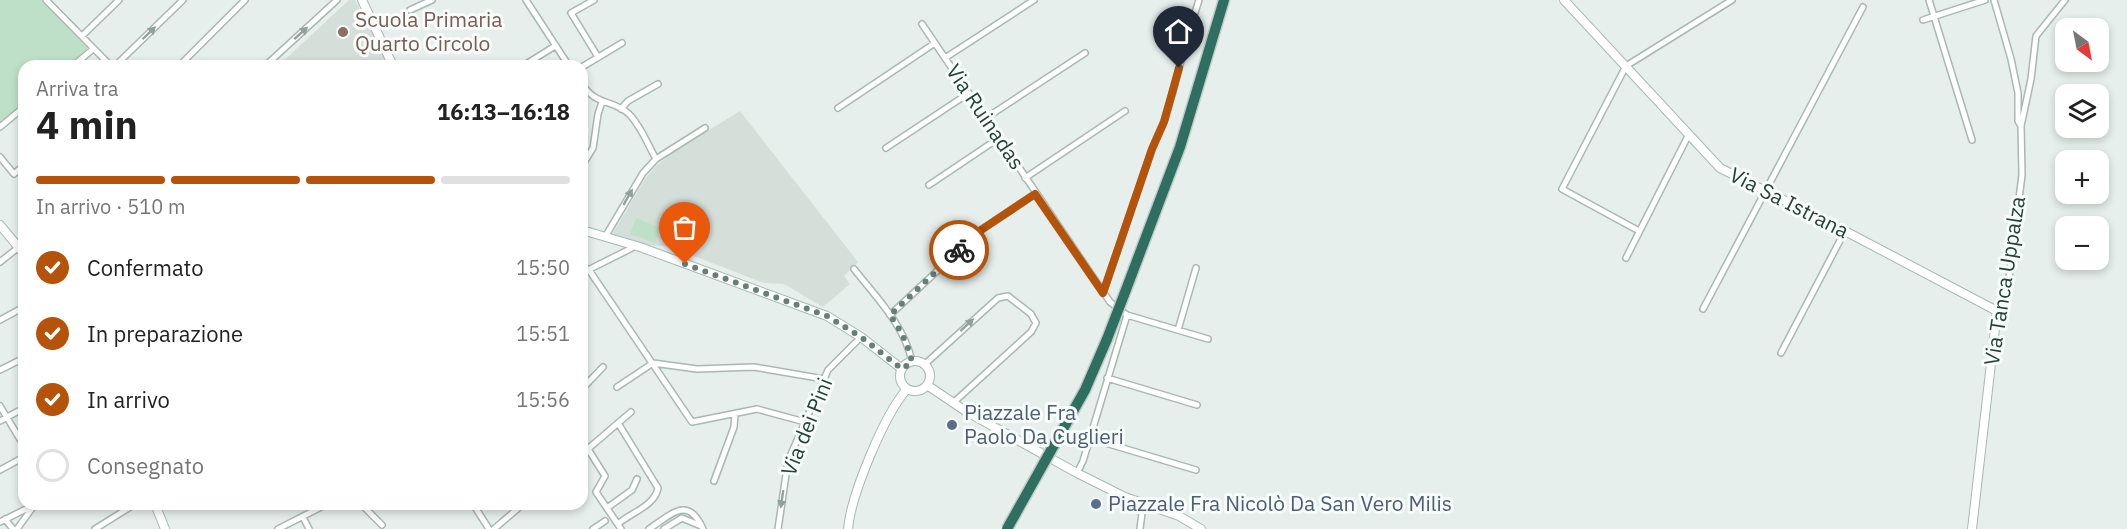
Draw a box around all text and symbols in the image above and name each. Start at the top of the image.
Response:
place label: Scuola Primaria Quarto Circolo [355,5,503,57]
pin [1153,6,1204,68]
icon: home [1162,15,1195,48]
north arrow [2055,18,2109,72]
map controls [2055,18,2109,270]
marker: Scuola Primaria Quarto Circolo [336,25,350,39]
one-way arrow [142,26,157,40]
one-way arrow [293,27,308,40]
street label: Via Ruinadas [940,58,1031,175]
text: Arriva tra [36,75,119,102]
button: layers [2055,84,2109,138]
text: 16:13–16:18 [437,97,570,126]
text: 4 min [36,99,138,150]
button: + [2055,150,2109,204]
street label: Via Sa Istrana [1725,160,1854,244]
one-way arrow [623,189,634,205]
text: In arrivo · 510 m [36,193,185,220]
street label: Via Tanca Uppalza [1977,194,2031,368]
pin [659,202,710,264]
icon: bag [668,211,701,244]
button: − [2055,216,2109,270]
courier [929,220,989,280]
icon: bike [943,234,976,267]
icon: check [36,251,69,284]
text: Confermato [87,253,204,282]
text: 15:50 [516,254,570,281]
icon: check [36,317,69,350]
text: In preparazione [87,319,243,348]
one-way arrow [959,319,974,332]
text: 15:51 [516,320,570,347]
street label: Via dei Pini [774,374,838,480]
icon: check [36,383,69,416]
text: In arrivo [87,385,170,414]
text: 15:56 [516,386,570,413]
place label: Piazzale Fra Paolo Da Cuglieri [964,398,1124,450]
marker: Piazzale Fra Paolo Da Cuglieri [945,418,959,432]
text: Consegnato [87,451,204,480]
one-way arrow [777,489,786,508]
place label: Piazzale Fra Nicolò Da San Vero Milis [1108,489,1452,517]
marker: Piazzale Fra Nicolò Da San Vero Milis [1089,497,1103,511]

